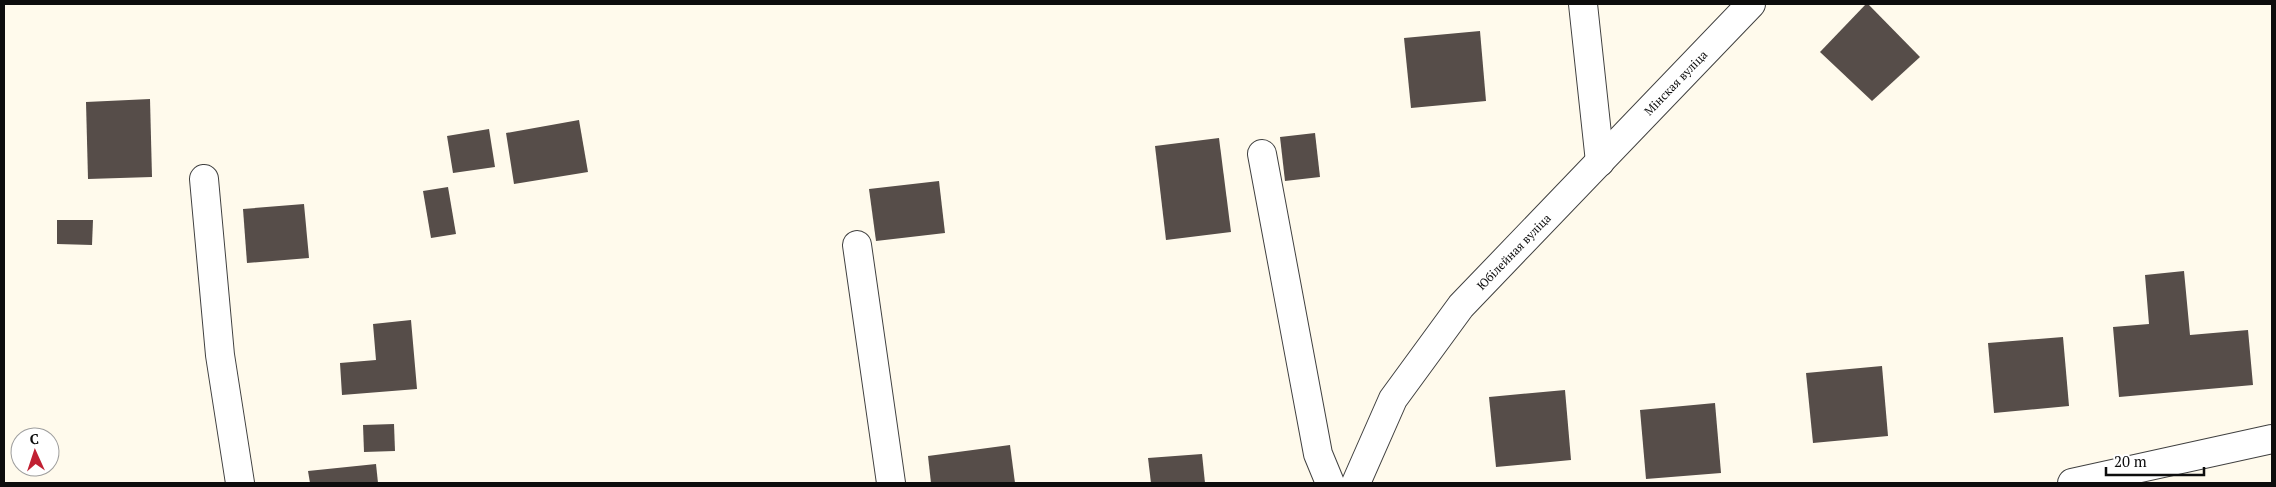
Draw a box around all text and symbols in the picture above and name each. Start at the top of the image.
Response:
street label: Мінская вуліца [1641,47,1710,118]
street label: Юбілейная вуліца [1474,210,1554,293]
north arrow [10,427,60,477]
text: С [29,429,39,448]
scale bar [2106,444,2204,476]
text: 20 m [2114,451,2147,471]

